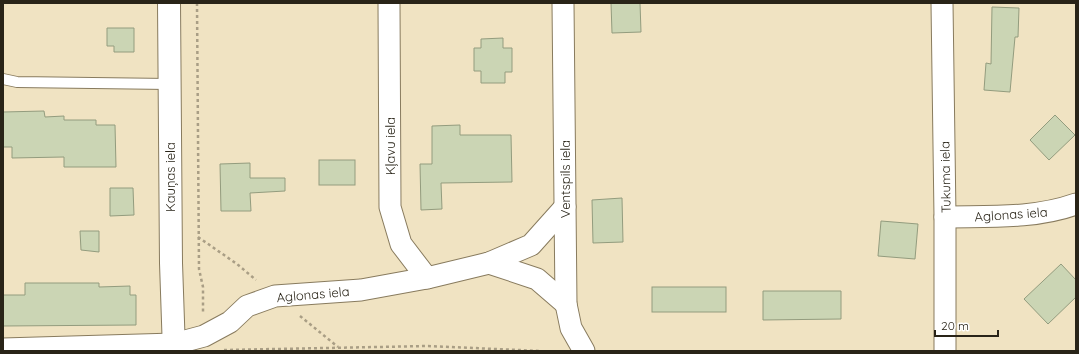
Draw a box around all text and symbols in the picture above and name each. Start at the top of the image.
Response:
street label: Kļavu iela [382,117,398,175]
street label: Ventspils iela [557,140,573,218]
street label: Tukuma iela [936,141,954,213]
street label: Kauņas iela [162,142,178,212]
street label: Aglonas iela [974,203,1048,225]
street label: Aglonas iela [276,283,350,305]
scale bar [935,312,998,338]
text: 20 m [941,318,969,333]

